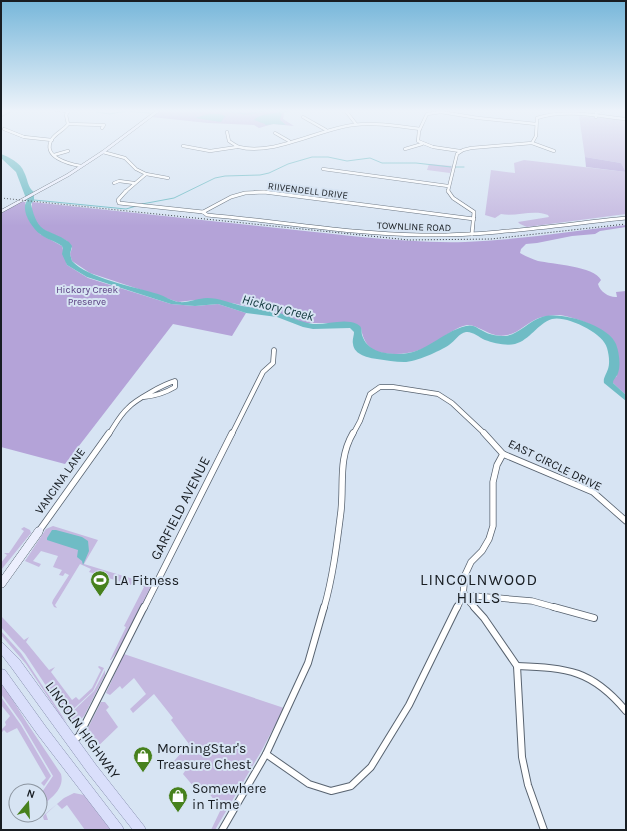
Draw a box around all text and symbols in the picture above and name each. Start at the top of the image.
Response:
street label: RIIVENDELL DRIVE [267,180,349,202]
street label: TOWNLINE ROAD [377,220,451,234]
park label: Hickory Creek Preserve [56,284,118,308]
water label: Hickory Creek [240,291,316,324]
street label: EAST CIRCLE DRIVE [506,436,604,494]
street label: VANCINA LANE [32,445,88,517]
street label: GARFIELD AVENUE [147,454,214,563]
sports icon: LA Fitness [89,569,111,597]
district label: LINCOLNWOOD HILLS [420,570,538,607]
place label: LA Fitness [114,572,179,589]
street label: LINCOLN HIGHWAY [42,678,124,783]
place label: MorningStar's Treasure Chest [157,740,251,773]
shop icon: MorningStar's Treasure Chest [132,745,154,773]
place label: Somewhere in Time [192,780,266,813]
north arrow [8,783,48,823]
shop icon: Somewhere in Time [167,785,189,813]
text: N [25,787,37,801]

